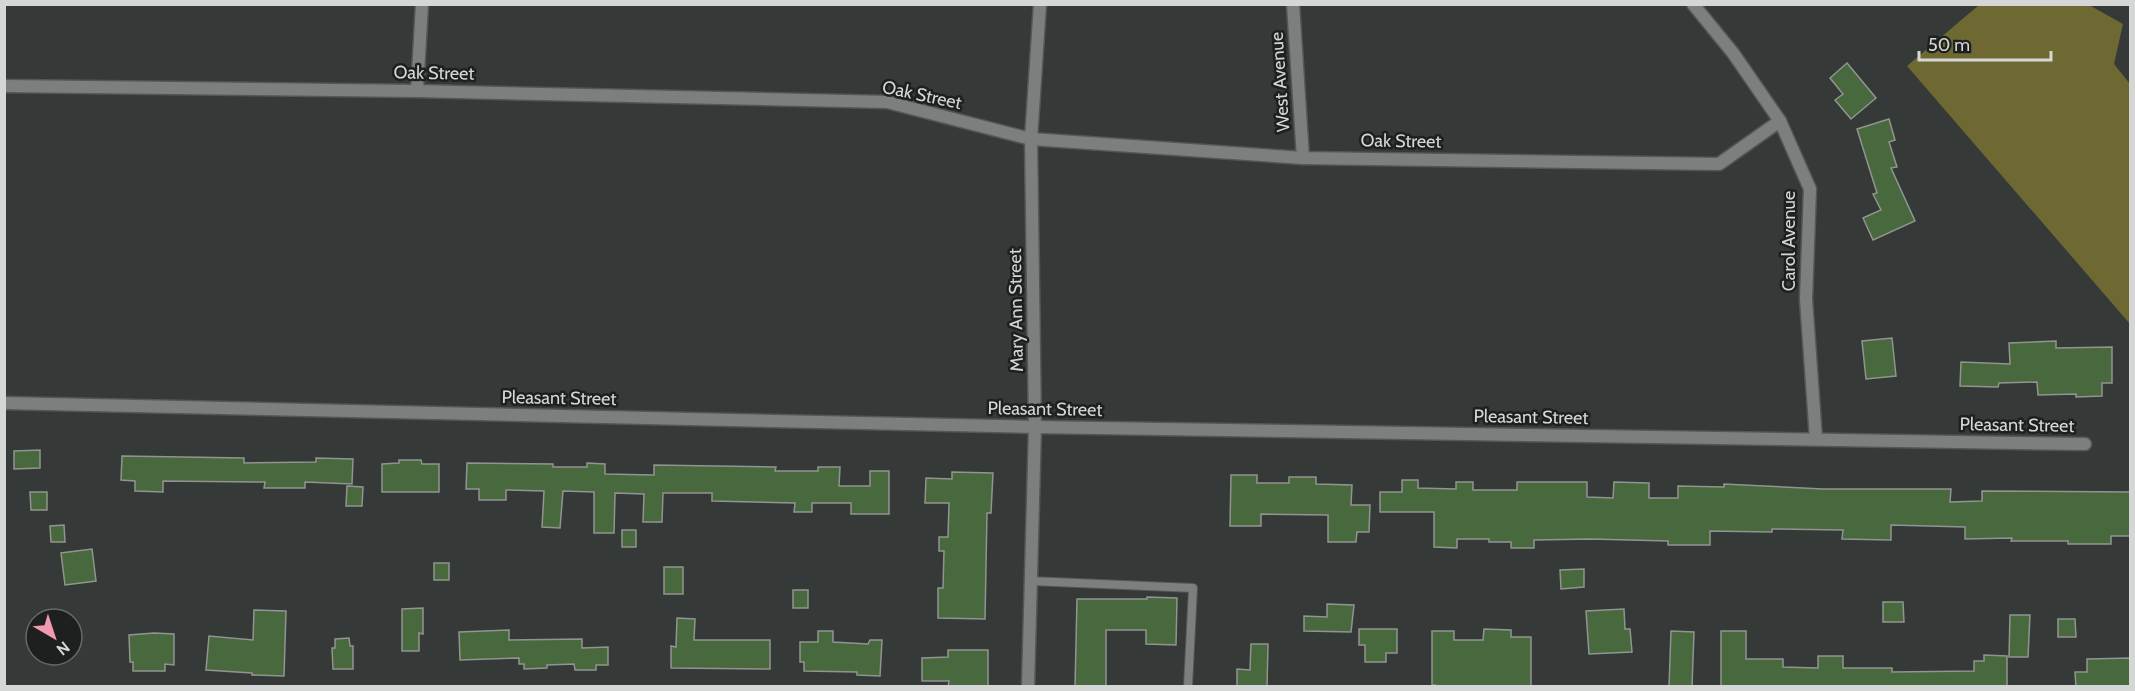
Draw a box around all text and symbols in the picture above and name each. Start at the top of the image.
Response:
scale bar [1919,24,2051,62]
street label: West Avenue [1266,31,1294,133]
text: 50 m [1928,34,1970,56]
street label: Oak Street [393,61,475,85]
street label: Oak Street [880,76,964,114]
street label: Oak Street [1360,129,1442,153]
street label: Carol Avenue [1778,191,1800,291]
street label: Mary Ann Street [1004,248,1028,372]
street label: Pleasant Street [502,386,616,410]
street label: Pleasant Street [988,397,1102,421]
street label: Pleasant Street [1474,405,1588,429]
street label: Pleasant Street [1960,413,2074,437]
north arrow [24,607,84,667]
text: N [53,637,73,659]

